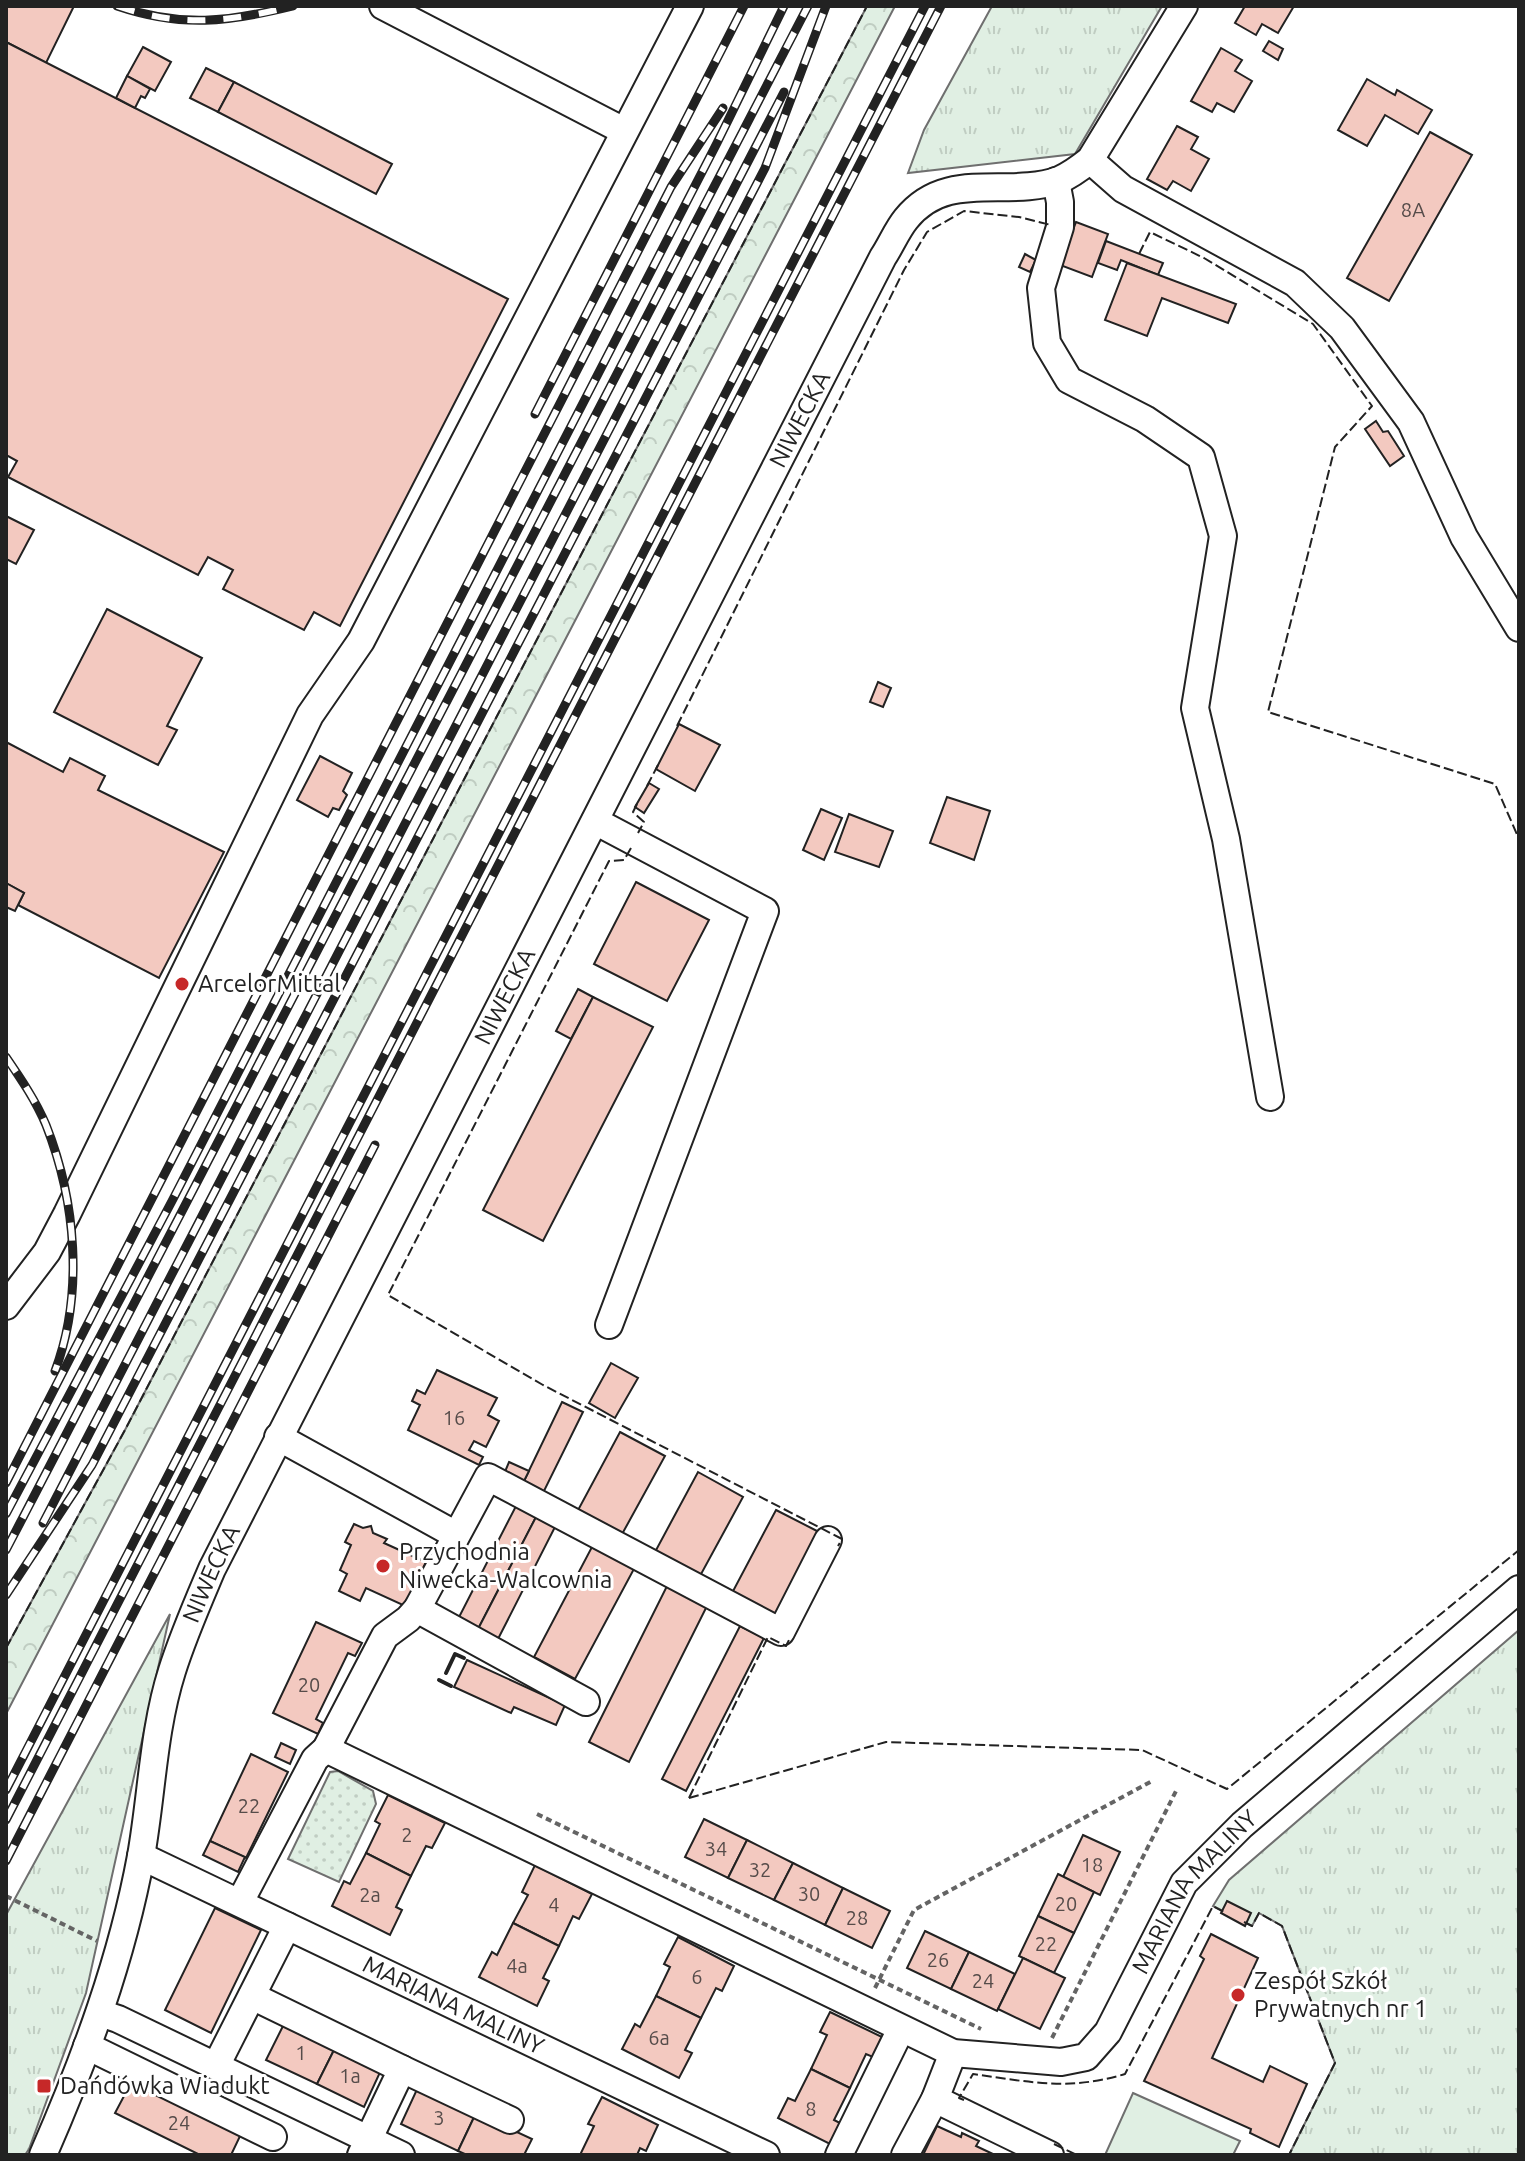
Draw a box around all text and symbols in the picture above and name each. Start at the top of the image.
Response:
house number: 8A [1401,198,1425,221]
street label: NIWECKA [764,366,835,472]
street label: NIWECKA [469,943,540,1049]
place label: ArcelorMittal [198,970,341,997]
marker: ArcelorMittal [173,975,191,993]
house number: 16 [443,1406,465,1429]
street label: NIWECKA [177,1520,245,1626]
place label: Przychodnia Niwecka-Walcownia [399,1538,612,1593]
marker: Przychodnia Niwecka-Walcownia [374,1557,392,1575]
house number: 20 [298,1673,320,1696]
house number: 22 [238,1794,260,1817]
street label: MARIANA MALINY [1126,1804,1262,1978]
house number: 2 [401,1823,413,1846]
house number: 34 [705,1837,727,1860]
house number: 18 [1081,1853,1103,1876]
house number: 32 [749,1858,771,1881]
house number: 30 [798,1882,820,1905]
house number: 2a [359,1883,381,1906]
house number: 20 [1055,1892,1077,1915]
house number: 4 [548,1893,560,1916]
house number: 28 [846,1906,868,1929]
house number: 22 [1035,1932,1057,1955]
house number: 26 [927,1948,949,1971]
street label: MARIANA MALINY [358,1950,548,2060]
house number: 4a [506,1954,528,1977]
house number: 6 [691,1965,703,1988]
place label: Zespół Szkół Prywatnych nr 1 [1254,1967,1428,2022]
house number: 24 [972,1969,994,1992]
marker: Zespół Szkół Prywatnych nr 1 [1229,1986,1247,2004]
house number: 6a [648,2026,670,2049]
house number: 1 [295,2041,307,2064]
house number: 1a [339,2064,361,2087]
place label: Dańdówka Wiadukt [60,2072,270,2099]
marker: Dańdówka Wiadukt [35,2077,53,2095]
house number: 8 [805,2097,817,2120]
house number: 3 [433,2106,445,2129]
house number: 24 [168,2111,190,2134]

